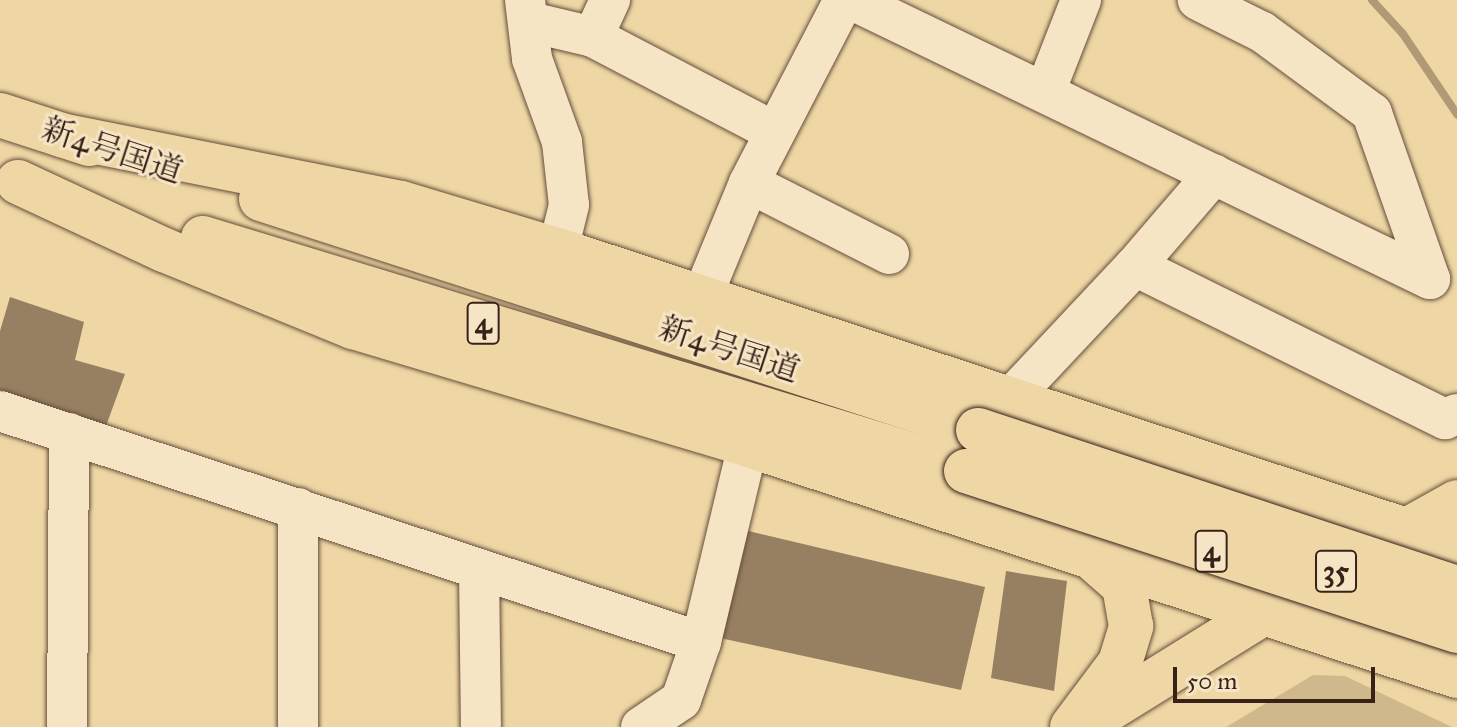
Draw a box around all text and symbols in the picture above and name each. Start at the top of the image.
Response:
street label: 新4号国道 [37,110,187,192]
road number: 4 [465,297,501,349]
street label: 新4号国道 [654,309,804,391]
road number: 4 [1193,525,1229,577]
road number: 35 [1314,545,1358,597]
scale bar [1177,651,1379,701]
text: 50 m [1187,666,1237,696]

